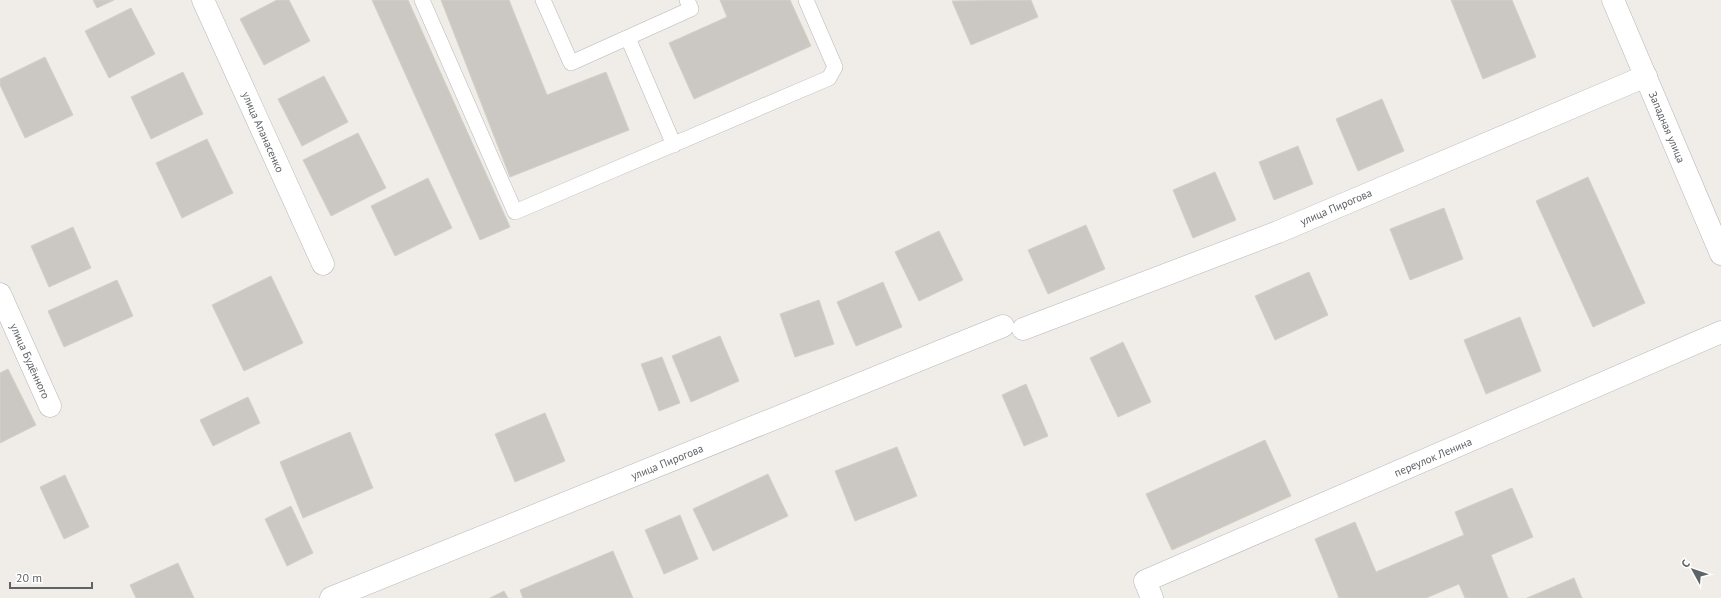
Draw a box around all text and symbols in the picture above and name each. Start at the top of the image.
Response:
street label: улица Апанасенко [239,89,287,175]
street label: Западная улица [1646,89,1688,165]
street label: улица Пирогова [1298,186,1374,228]
street label: улица Будённого [7,321,53,401]
street label: переулок Ленина [1392,434,1474,480]
street label: улица Пирогова [629,441,705,483]
north arrow [1673,550,1713,590]
text: С [1678,557,1693,570]
scale bar [10,564,92,590]
text: 20 m [16,570,42,585]

